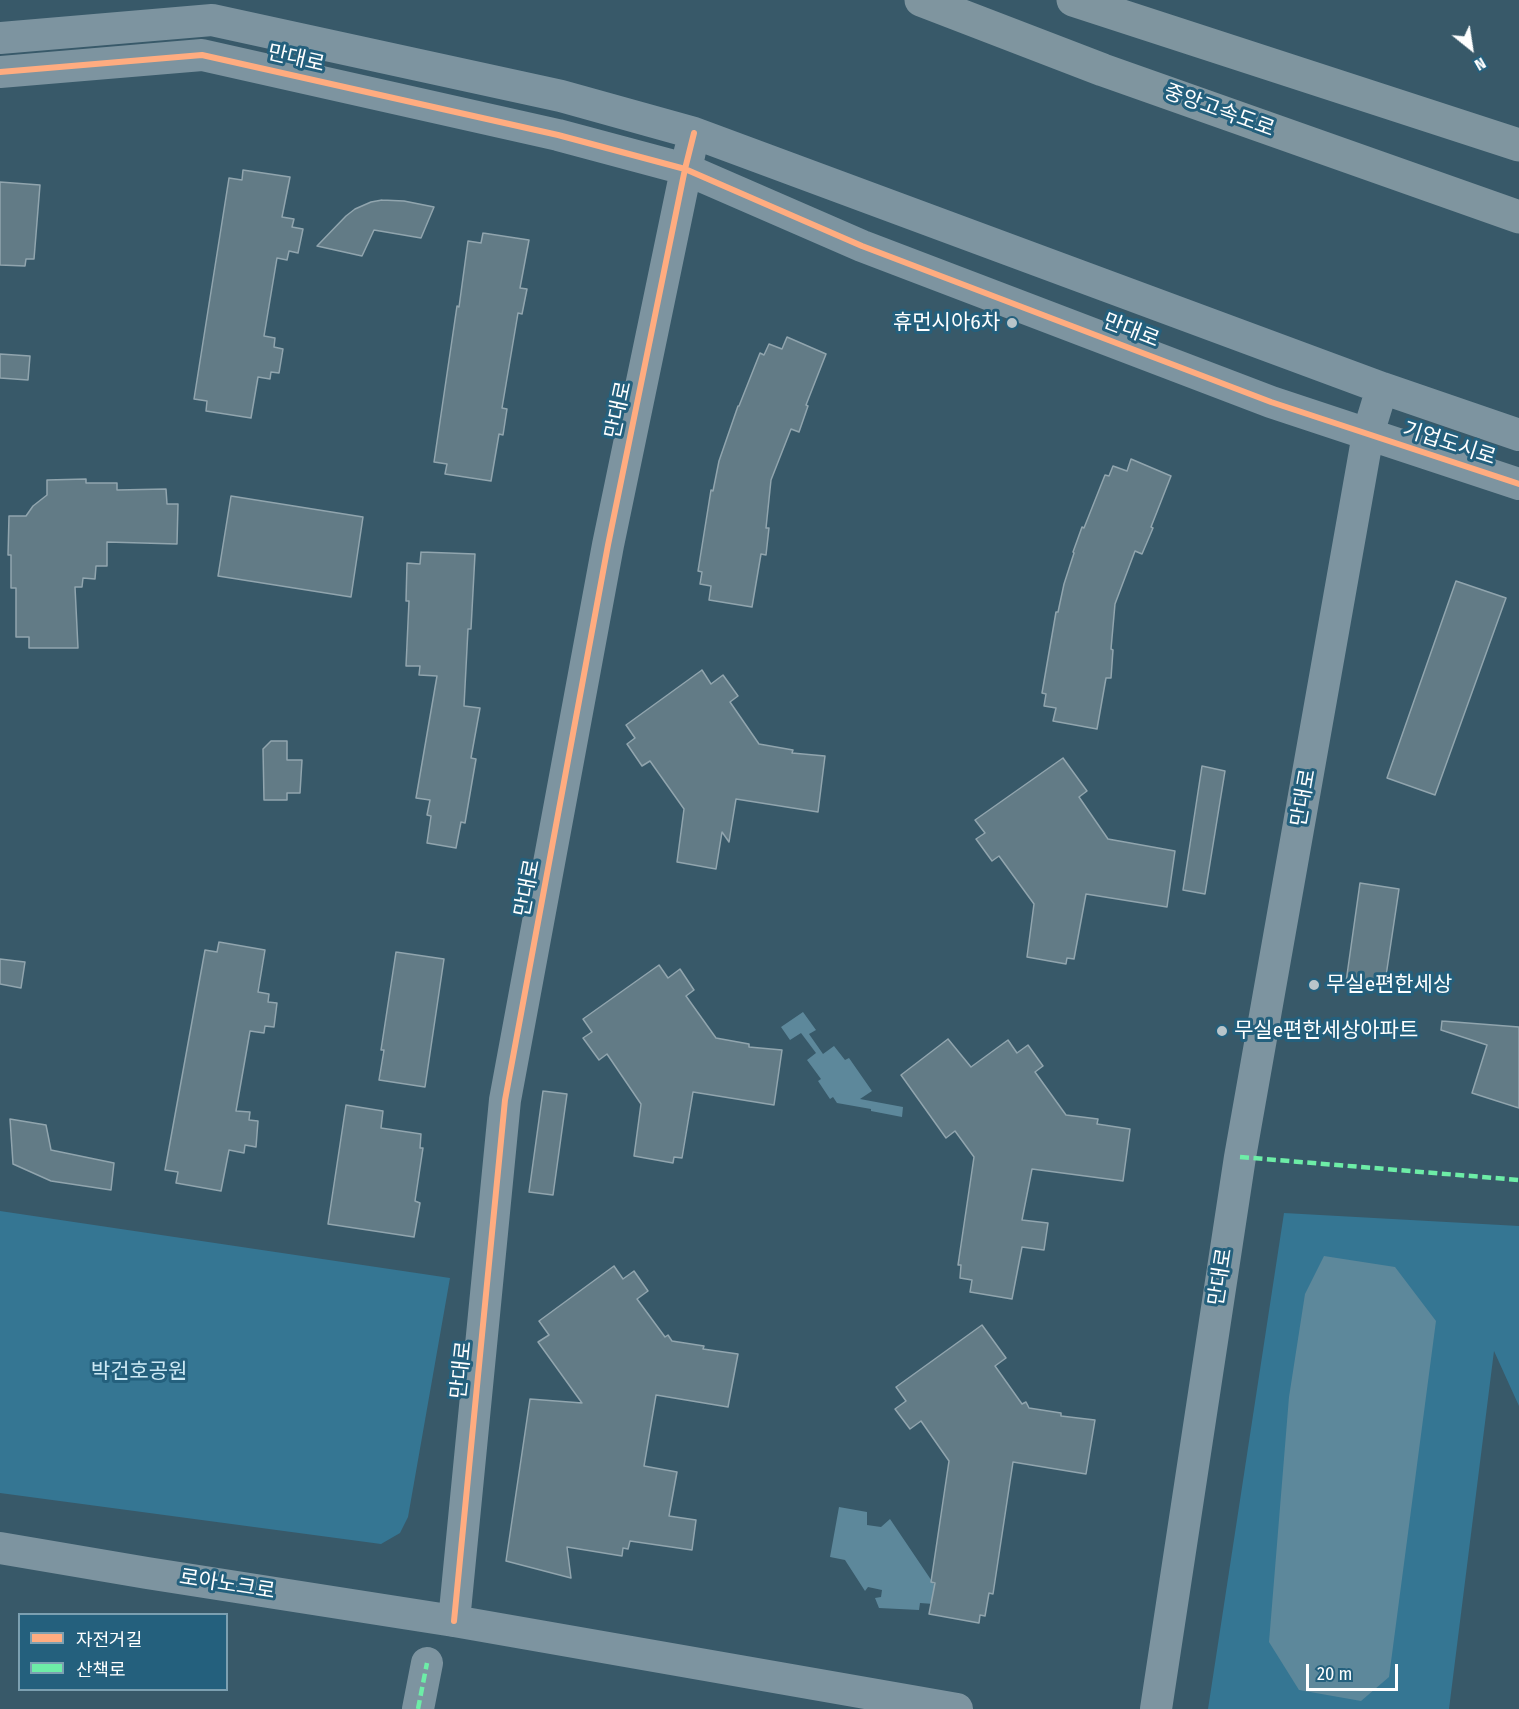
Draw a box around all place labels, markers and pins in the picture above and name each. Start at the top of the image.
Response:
place label: 휴먼시아6차 [893,310,1000,336]
marker: 휴먼시아6차 [1005,316,1019,330]
place label: 무실e편한세상 [1326,972,1452,998]
marker: 무실e편한세상 [1307,978,1321,992]
place label: 무실e편한세상아파트 [1234,1018,1418,1044]
marker: 무실e편한세상아파트 [1215,1024,1229,1038]

